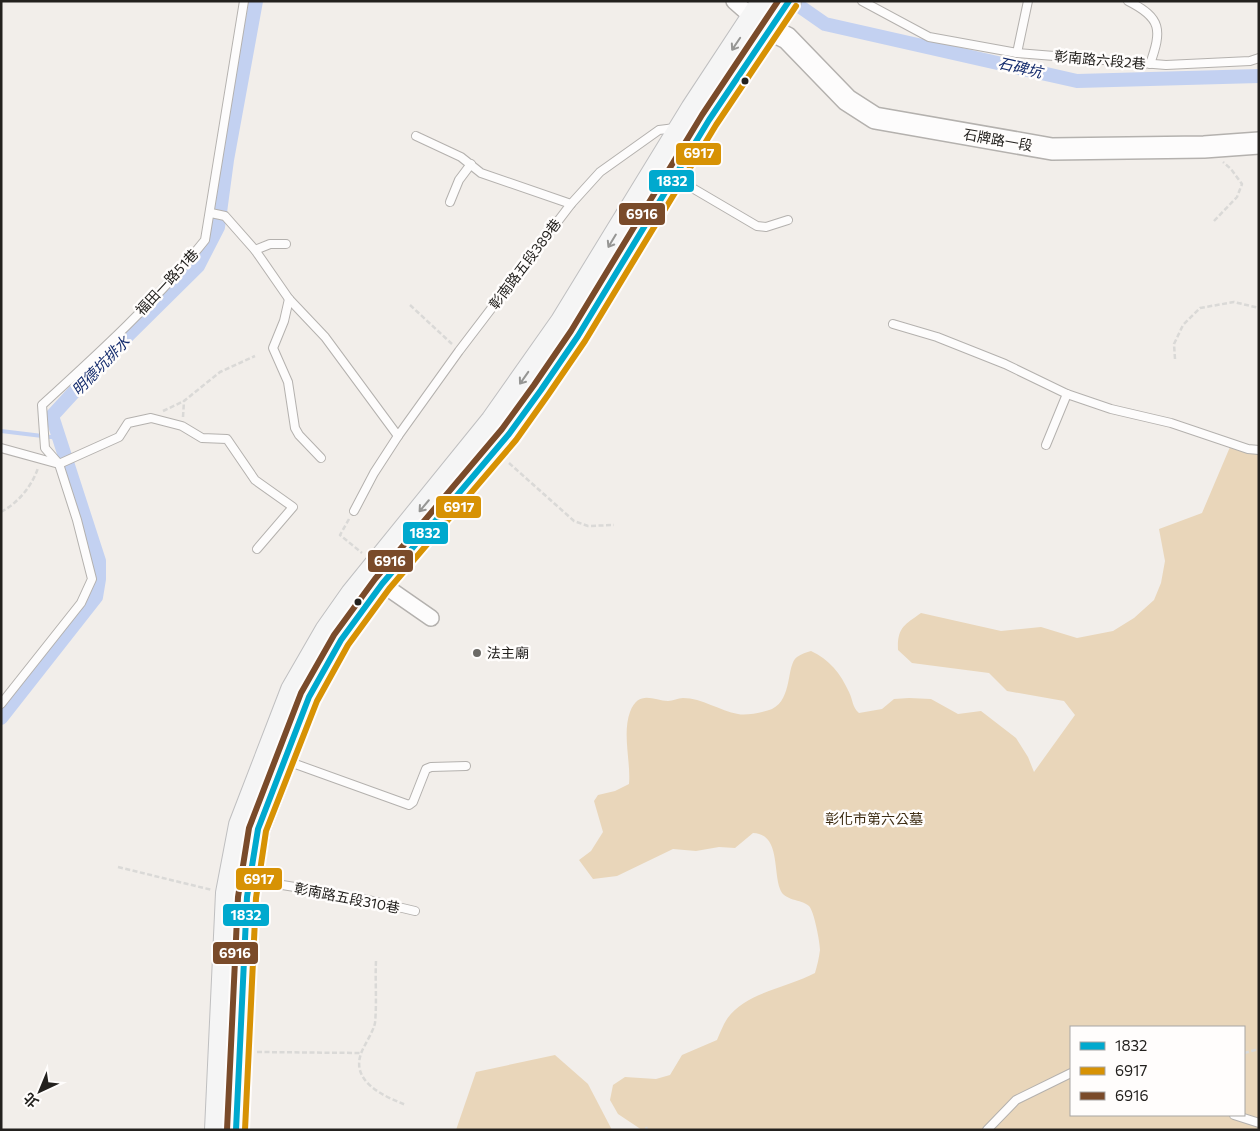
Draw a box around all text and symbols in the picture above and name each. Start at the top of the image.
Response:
one-way arrow [731,37,741,51]
street label: 彰南路六段2巷 [1054,47,1146,72]
water label: 石碑坑 [996,53,1046,81]
unlabelled marker [740,76,750,86]
street label: 石牌路一段 [962,125,1034,154]
line badge: 6917 [675,142,722,166]
text: 6917 [683,144,715,161]
line badge: 1832 [648,169,695,193]
text: 1832 [657,172,687,189]
line badge: 6916 [618,202,666,226]
text: 6916 [626,205,658,222]
street label: 彰南路五段389巷 [485,215,564,312]
one-way arrow [607,234,617,248]
street label: 福田一路51巷 [132,245,202,318]
water label: 明德坑排水 [68,331,133,399]
one-way arrow [519,370,529,384]
line badge: 6917 [435,495,482,519]
text: 6917 [443,498,475,515]
one-way arrow [419,499,430,512]
line badge: 1832 [402,521,449,545]
text: 1832 [410,524,440,541]
line badge: 6916 [367,549,414,573]
text: 6916 [374,552,406,569]
unlabelled marker [353,597,363,607]
place label: 法主廟 [487,644,529,661]
marker: 法主廟 [471,647,483,659]
park label: 彰化市第六公墓 [825,810,923,827]
line badge: 6917 [235,867,283,891]
text: 6917 [243,870,275,887]
street label: 彰南路五段310巷 [293,879,401,916]
line badge: 1832 [222,903,270,927]
text: 1832 [231,906,261,923]
line badge: 6916 [212,941,259,965]
text: 6916 [219,944,251,961]
legend [1070,1026,1245,1116]
text: 1832 [1115,1036,1147,1054]
text: 6917 [1115,1061,1147,1079]
north arrow [15,1066,65,1116]
text: 6916 [1115,1086,1149,1104]
text: 北 [20,1090,42,1112]

